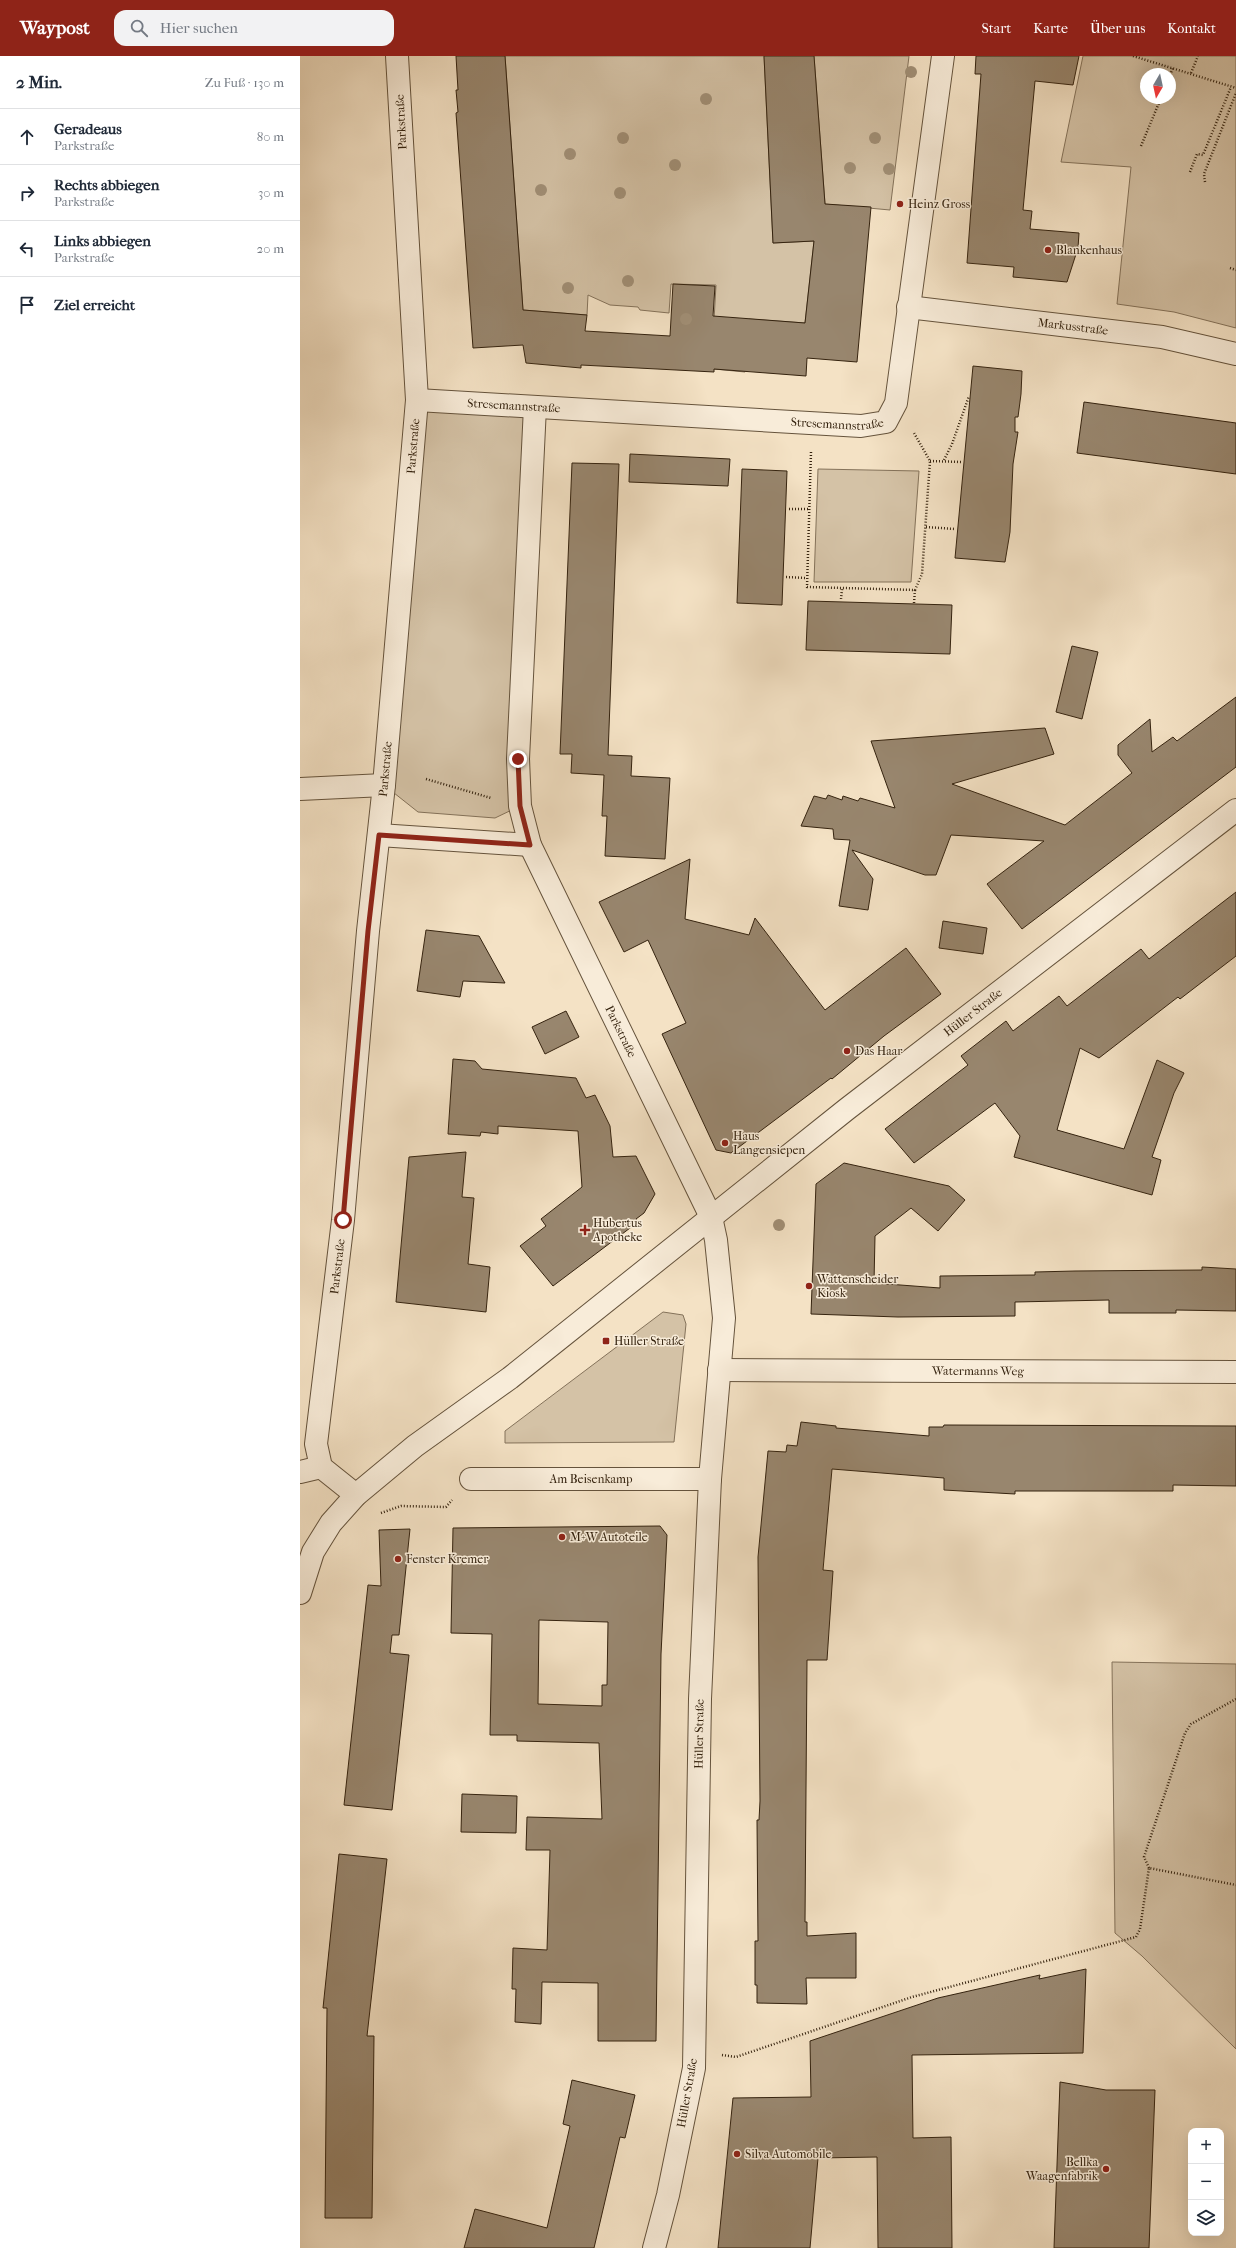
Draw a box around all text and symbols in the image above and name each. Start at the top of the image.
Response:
search box [114,10,394,46]
text: Waypost [20,17,90,39]
icon: search [128,17,150,39]
text: Hier suchen [160,19,238,37]
text: Start [982,20,1011,37]
text: Karte [1033,20,1068,37]
text: Über uns [1090,20,1145,37]
text: Kontakt [1167,20,1216,37]
north arrow [1140,68,1176,104]
text: 2 Min. [16,72,62,92]
text: Zu Fuß · 130 m [205,75,284,90]
street label: Parkstraße [393,94,409,150]
text: Geradeaus [54,120,122,138]
icon: ahead [16,126,38,148]
text: 80 m [257,129,284,144]
text: Parkstraße [54,138,114,153]
text: Rechts abbiegen [54,176,159,194]
icon: right [16,182,38,204]
text: 30 m [258,185,284,200]
text: Parkstraße [54,194,114,209]
place label: Heinz Gross [908,197,971,211]
marker: Heinz Gross [895,199,905,209]
text: Links abbiegen [54,232,151,250]
icon: left [16,238,38,260]
text: 20 m [257,241,284,256]
place label: Blankenhaus [1056,243,1123,257]
marker: Blankenhaus [1043,245,1053,255]
text: Parkstraße [54,250,114,265]
icon: arrive [16,294,38,316]
text: Ziel erreicht [54,296,135,314]
street label: Markusstraße [1037,315,1109,338]
street label: Stresemannstraße [467,396,561,415]
street label: Stresemannstraße [790,415,885,433]
street label: Parkstraße [404,418,422,475]
street label: Parkstraße [376,741,395,798]
route end [509,750,527,768]
street label: Hüller Straße [941,985,1005,1039]
street label: Parkstraße [602,1003,639,1060]
place label: Das Haar [855,1044,903,1058]
marker: Das Haar [842,1046,852,1056]
place label: Haus Langensiepen [733,1129,805,1157]
marker: Haus Langensiepen [720,1138,730,1148]
route start [334,1211,352,1229]
place label: Hubertus Apotheke [592,1216,643,1244]
marker: Hubertus Apotheke [580,1225,590,1235]
street label: Parkstraße [327,1238,348,1295]
place label: Wattenscheider Kiosk [816,1272,899,1300]
marker: Wattenscheider Kiosk [804,1281,814,1291]
place label: Hüller Straße [614,1334,684,1348]
marker: Hüller Straße [601,1336,611,1346]
street label: Watermanns Weg [931,1364,1024,1378]
street label: Am Beisenkamp [548,1472,633,1486]
place label: M+W Autoteile [570,1530,648,1544]
marker: M+W Autoteile [557,1532,567,1542]
place label: Fenster Kremer [406,1552,489,1566]
marker: Fenster Kremer [393,1554,403,1564]
street label: Hüller Straße [691,1699,707,1769]
street label: Hüller Straße [674,2057,700,2129]
map controls [1188,2128,1224,2236]
button: + [1188,2128,1224,2164]
place label: Silva Automobile [745,2147,832,2161]
marker: Silva Automobile [732,2149,742,2159]
place label: Bellka Waagenfabrik [1025,2155,1099,2183]
marker: Bellka Waagenfabrik [1101,2164,1111,2174]
button: − [1188,2164,1224,2200]
button: layers [1188,2200,1224,2236]

